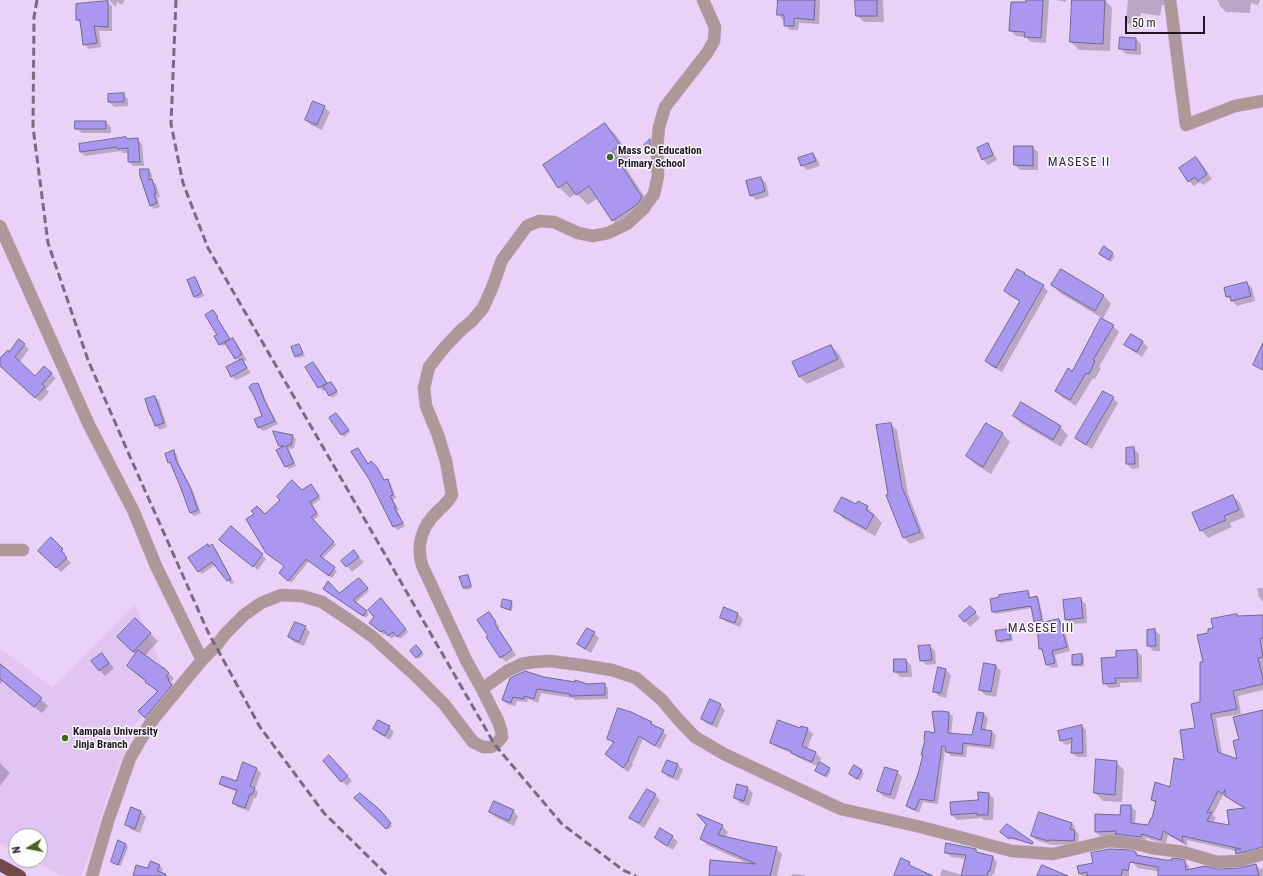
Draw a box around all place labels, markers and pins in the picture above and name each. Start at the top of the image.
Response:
place label: Mass Co Education Primary School [618,144,702,170]
marker: Mass Co Education Primary School [605,152,615,162]
place label: Kampala University Jinja Branch [73,725,158,751]
marker: Kampala University Jinja Branch [60,733,70,743]

